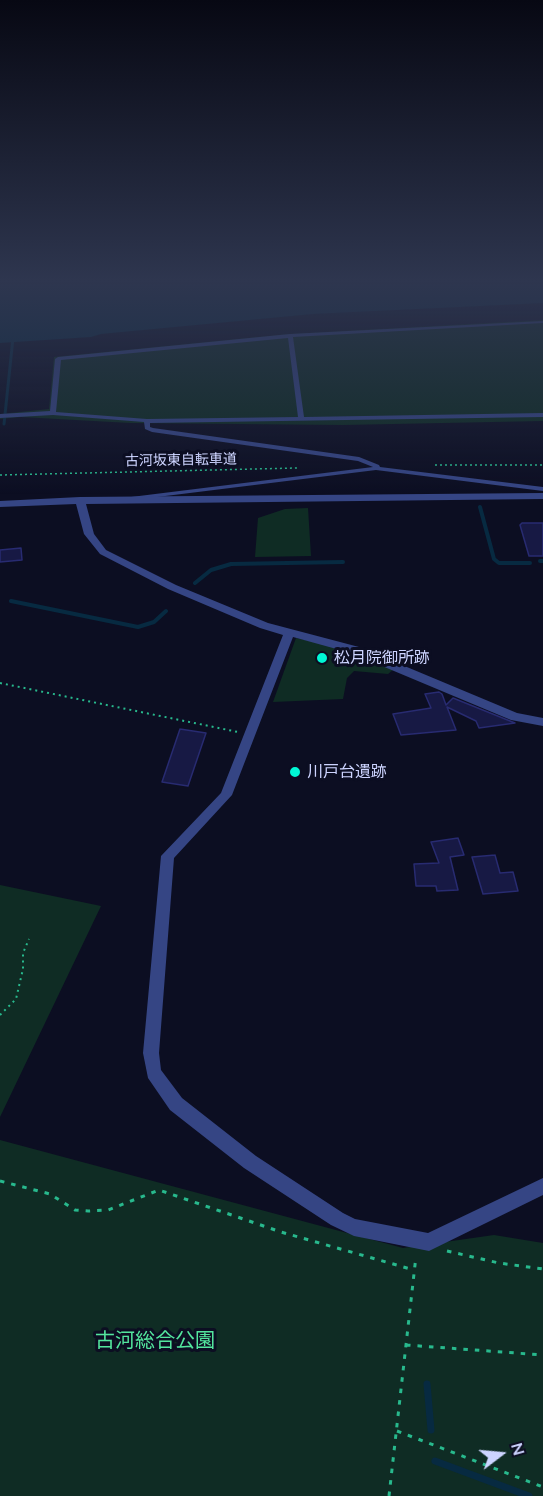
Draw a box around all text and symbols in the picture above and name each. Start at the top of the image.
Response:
street label: 古河坂東自転車道 [125,451,237,469]
place label: 松月院御所跡 [334,648,430,668]
marker: 松月院御所跡 [315,651,329,665]
place label: 川戸台遺跡 [307,762,387,782]
marker: 川戸台遺跡 [288,765,302,779]
park label: 古河総合公園 [95,1329,215,1353]
north arrow [471,1424,531,1484]
text: N [508,1440,530,1457]

